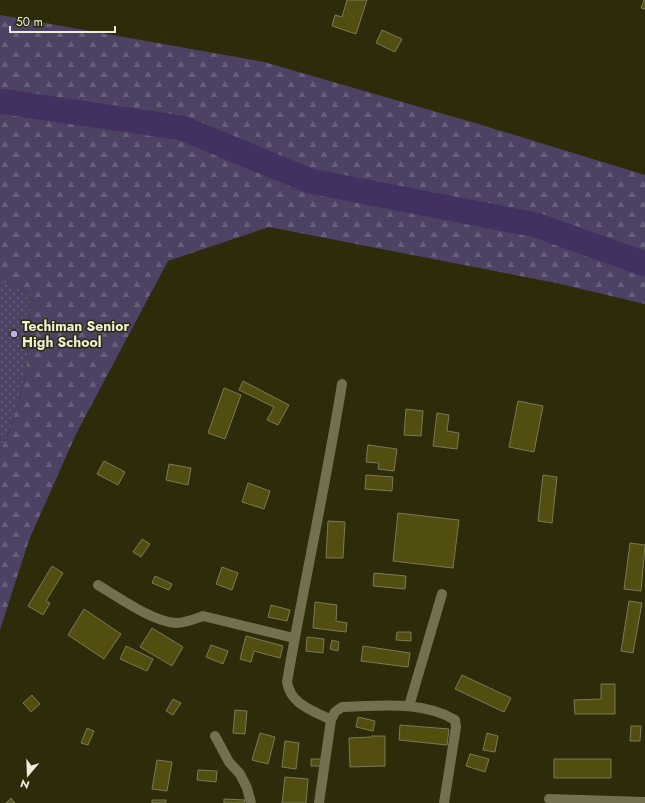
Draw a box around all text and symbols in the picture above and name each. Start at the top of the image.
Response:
scale bar [10,8,115,34]
text: 50 m [16,13,43,31]
place label: Techiman Senior High School [22,316,129,352]
marker: Techiman Senior High School [9,329,19,339]
north arrow [8,755,48,795]
text: N [18,775,31,793]

